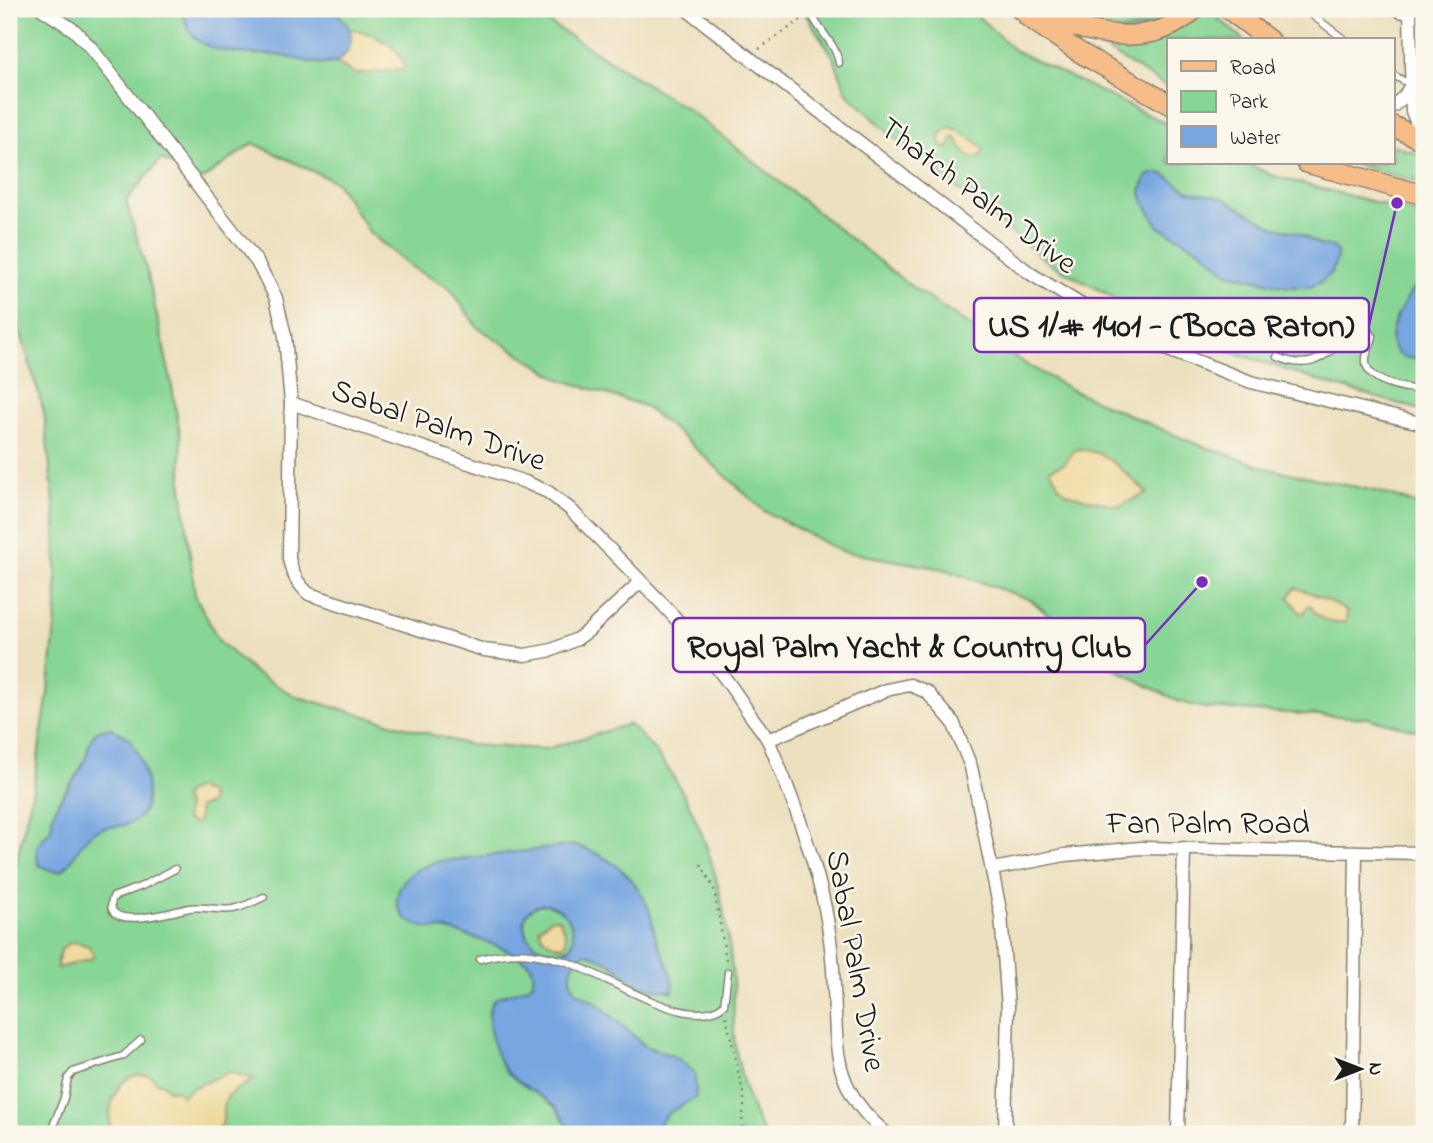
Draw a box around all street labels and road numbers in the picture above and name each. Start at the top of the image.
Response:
street label: Thatch Palm Drive [868,107,1087,288]
street label: Sabal Palm Drive [324,368,552,486]
street label: Fan Palm Road [1105,802,1310,849]
street label: Sabal Palm Drive [811,846,897,1076]

